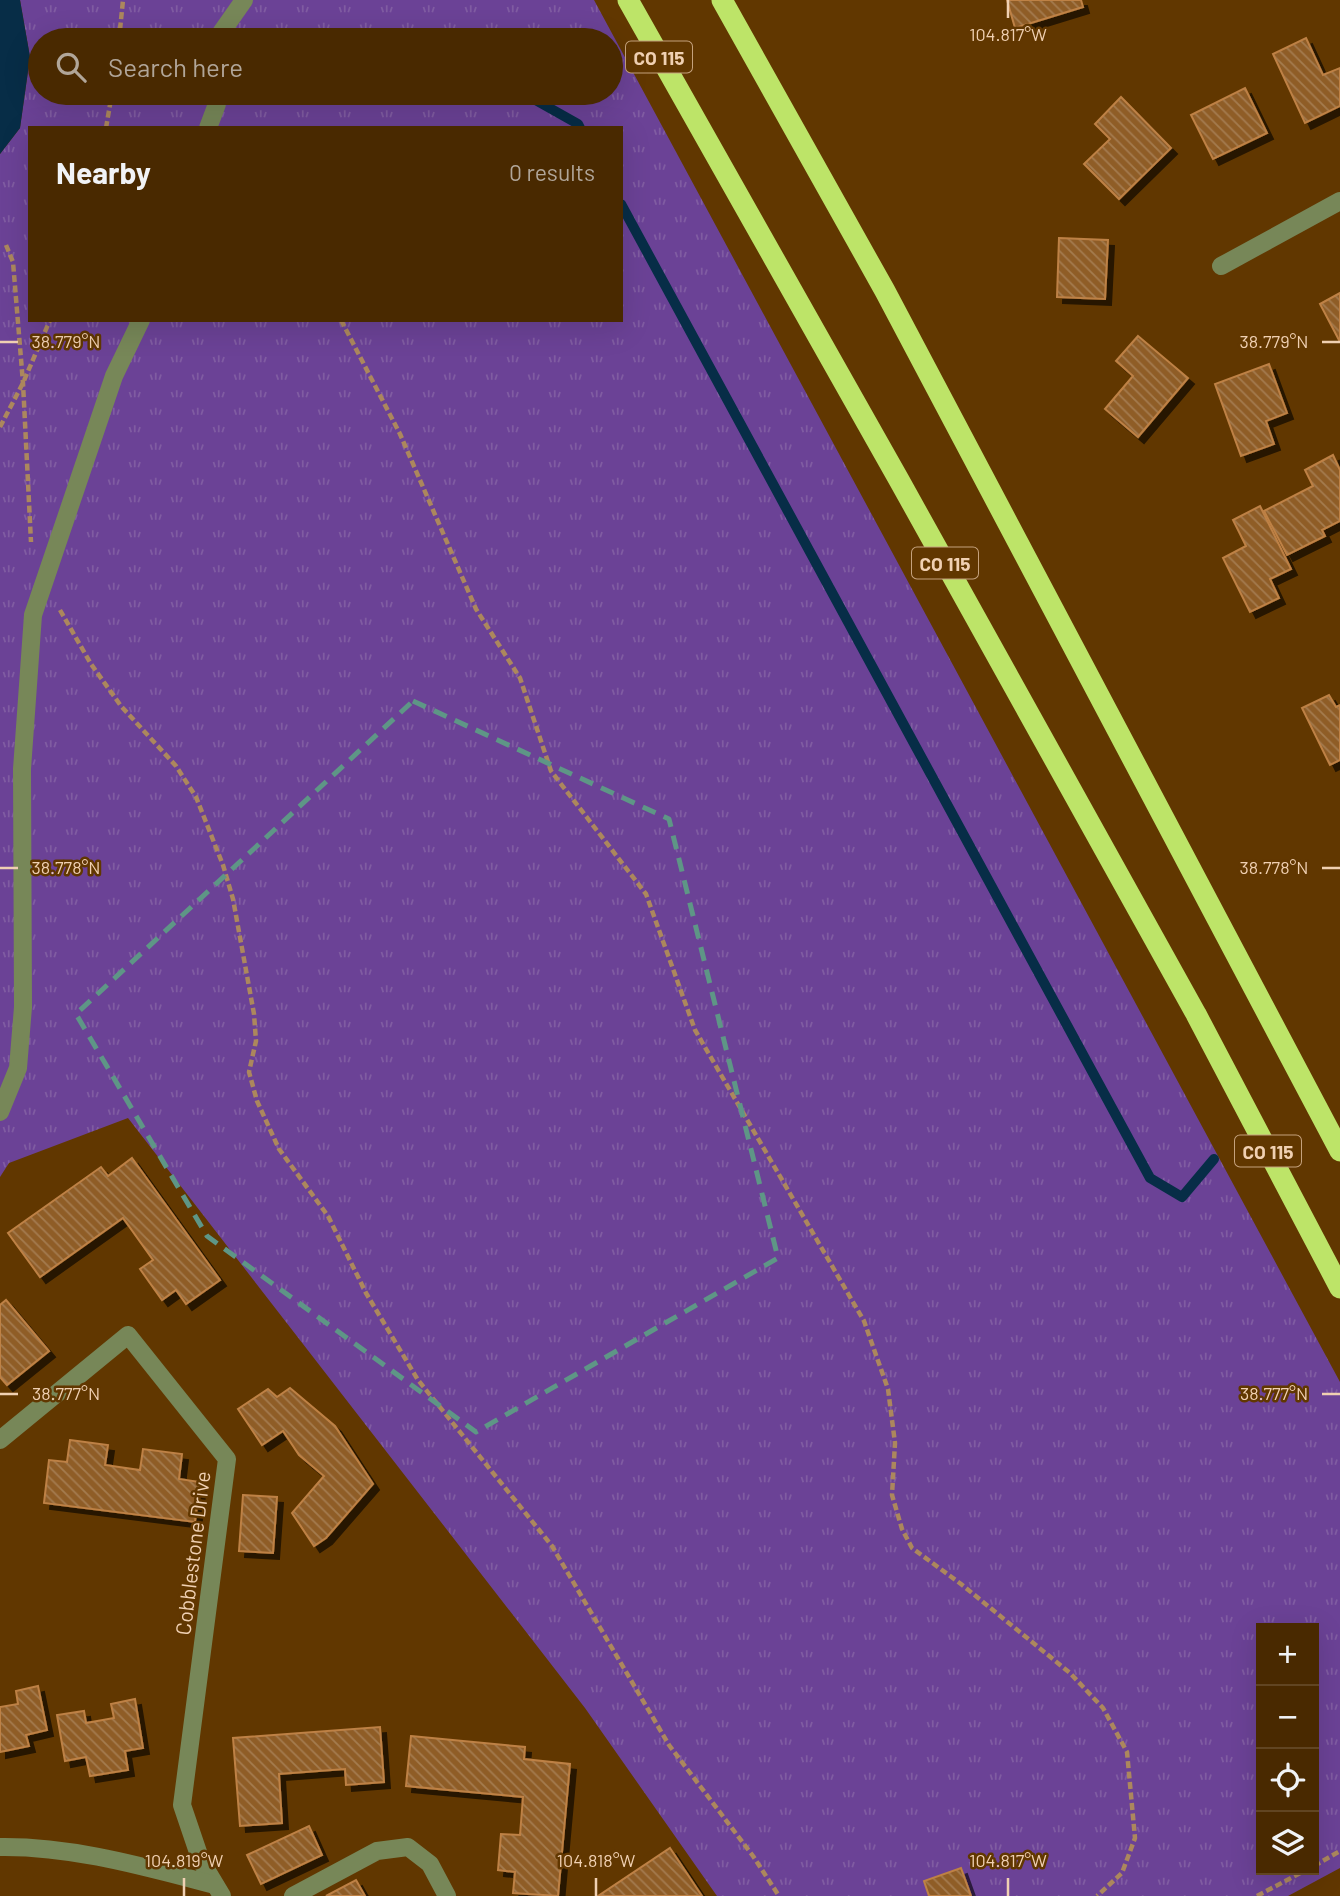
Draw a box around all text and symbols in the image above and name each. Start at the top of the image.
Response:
text: 104.817°W [969,23,1047,45]
search box [28,28,623,105]
road number: CO 115 [626,41,692,72]
icon: search [52,48,90,86]
text: Search here [108,51,243,82]
text: Nearby [56,154,151,190]
text: 0 results [509,158,595,186]
text: 38.779°N [31,330,101,352]
text: 38.779°N [1239,330,1309,352]
road number: CO 115 [912,548,978,578]
text: 38.778°N [31,856,101,878]
text: 38.778°N [1239,856,1309,878]
road number: CO 115 [1235,1135,1301,1166]
text: 38.777°N [32,1382,100,1404]
text: 38.777°N [1240,1382,1308,1404]
street label: Cobblestone Drive [170,1470,214,1636]
map controls [1256,1623,1319,1875]
button: + [1256,1623,1319,1686]
button: − [1256,1686,1319,1749]
button: locate [1256,1749,1319,1812]
button: layers [1256,1812,1319,1875]
text: 104.819°W [145,1849,223,1871]
text: 104.818°W [557,1849,635,1871]
text: 104.817°W [969,1849,1047,1871]

